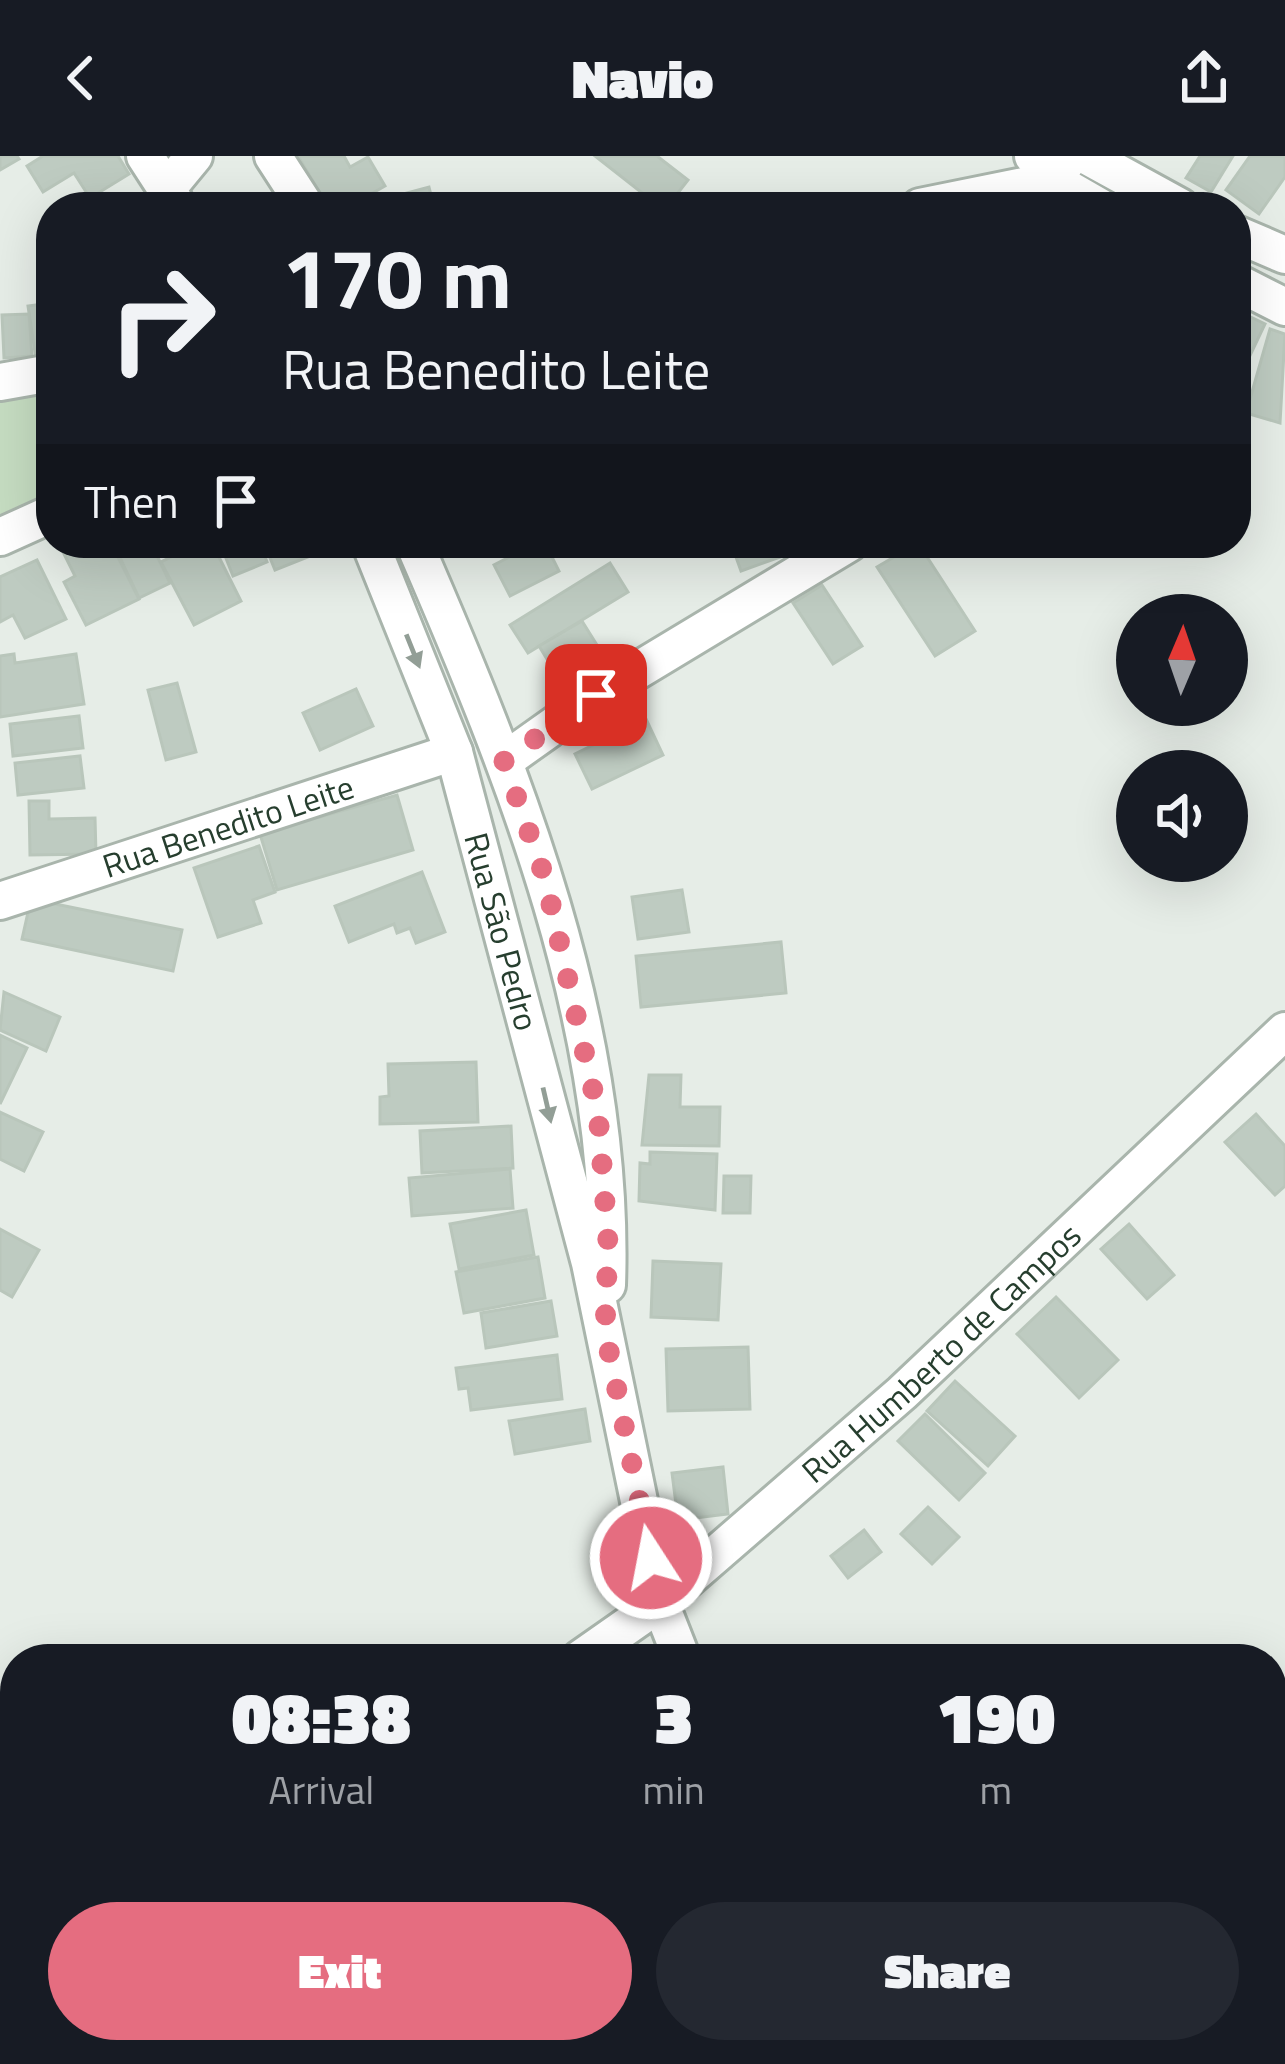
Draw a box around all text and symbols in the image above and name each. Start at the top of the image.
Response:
text: Navio [572,37,713,119]
icon: back [48,45,114,111]
icon: share [1171,45,1237,111]
text: 170 m [282,213,512,341]
icon: right [84,240,240,396]
text: Rua Benedito Leite [282,328,710,410]
text: Then [84,467,179,535]
icon: arrive [203,468,269,534]
north arrow [1116,594,1248,726]
map controls [1116,594,1248,882]
one-way arrow [405,634,424,670]
pin [545,644,647,746]
icon: arrive [563,662,629,728]
button: sound [1116,750,1248,882]
street label: Rua Benedito Leite [96,762,360,891]
street label: Rua São Pedro [452,827,552,1036]
one-way arrow [539,1087,558,1125]
street label: Rua Humberto de Campos [790,1211,1092,1495]
position arrow [588,1495,714,1621]
text: 08:38 [232,1661,411,1771]
text: 3 [654,1661,693,1771]
text: 190 [936,1661,1055,1771]
text: Arrival [268,1760,374,1819]
text: min [643,1760,705,1819]
text: m [980,1760,1012,1819]
button: Exit [48,1902,632,2040]
button: Share [656,1902,1239,2040]

